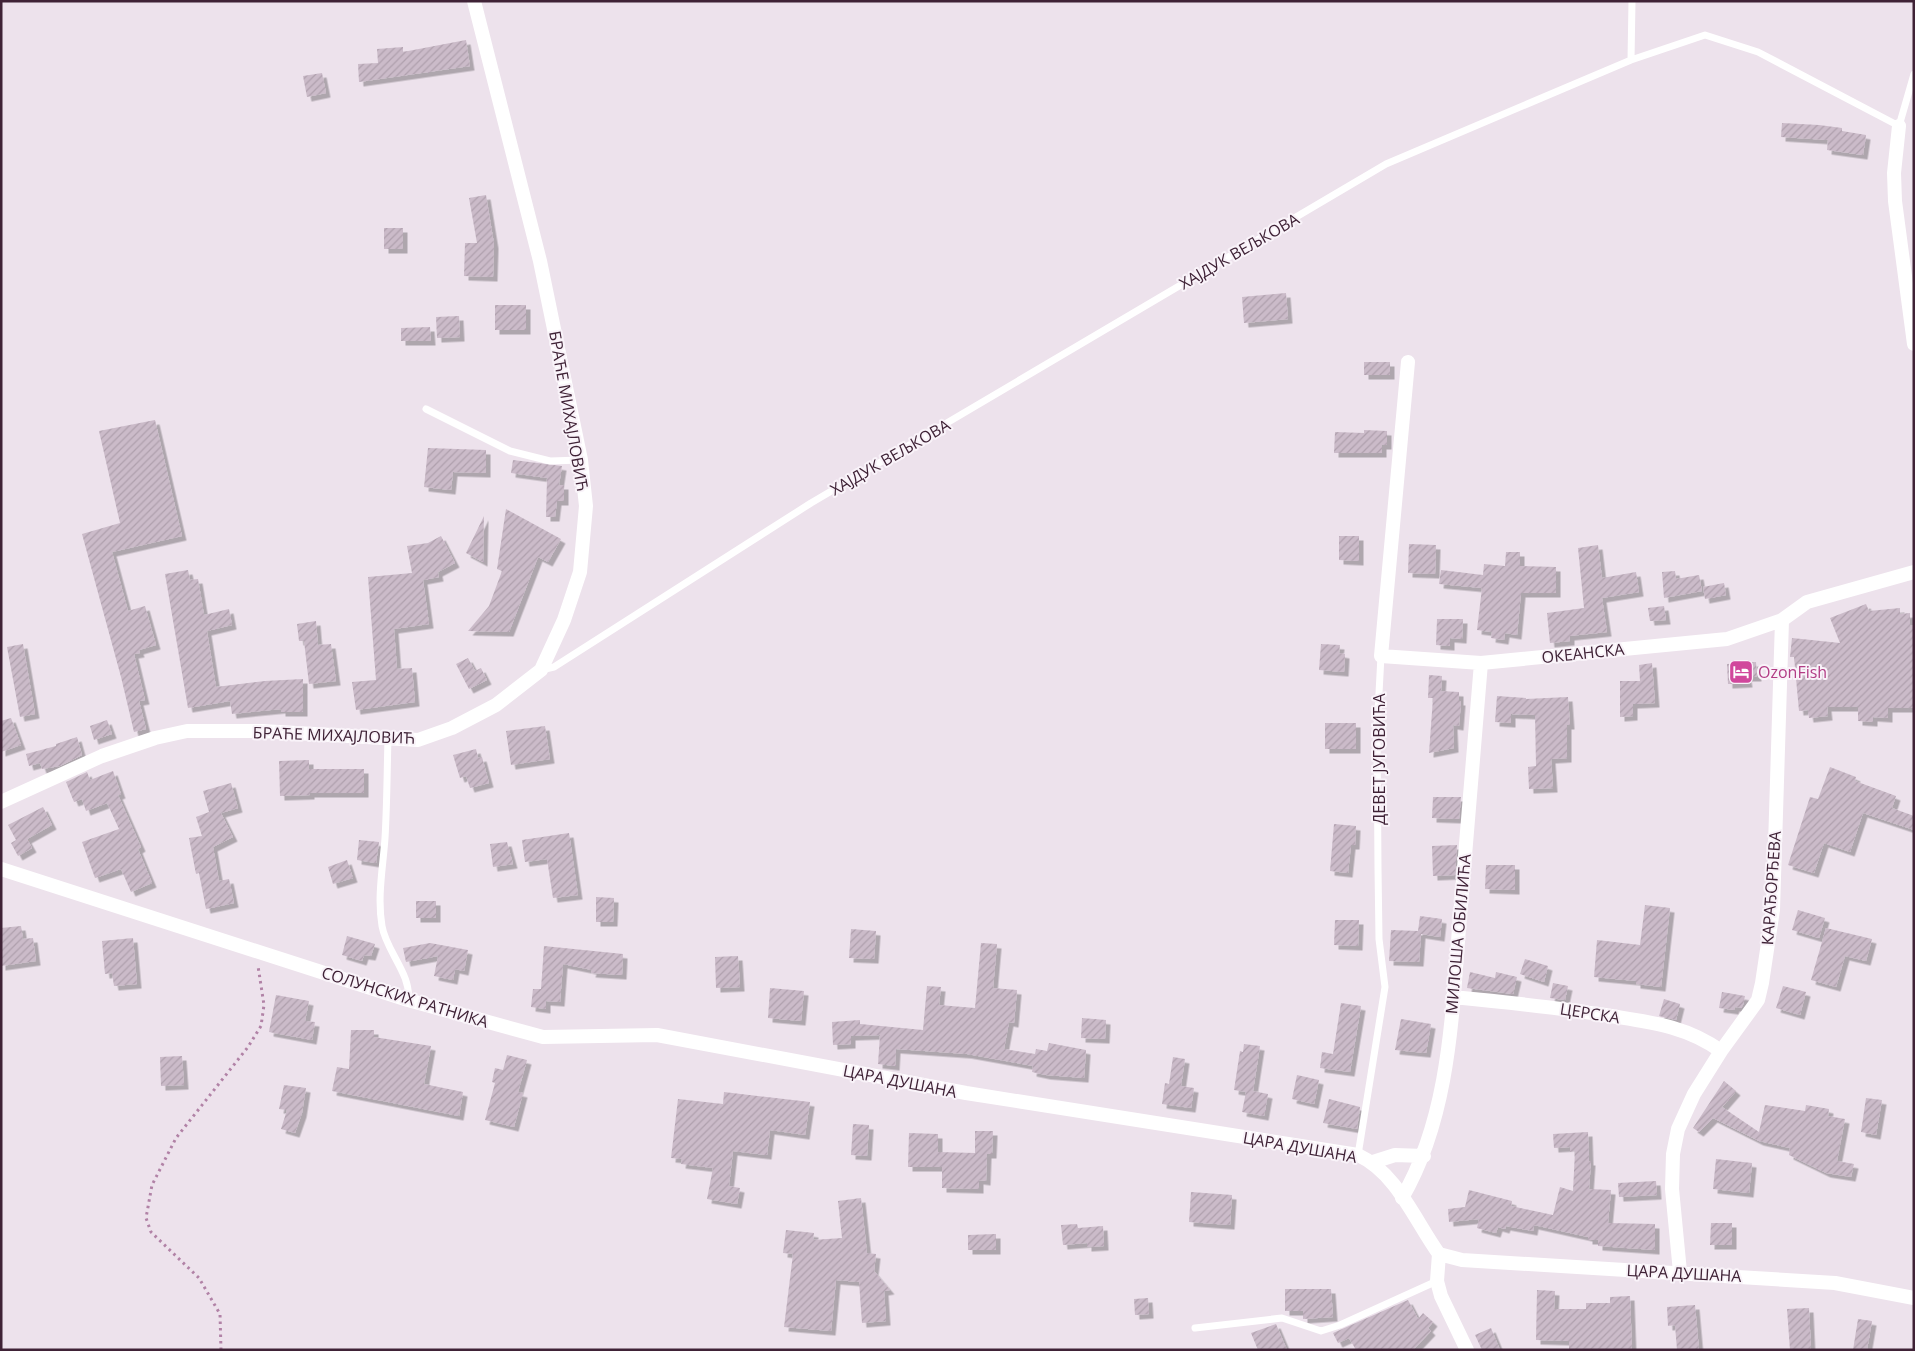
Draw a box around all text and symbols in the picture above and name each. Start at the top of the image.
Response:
street label: ХАЈДУК ВЕЉКОВА [1175,207,1304,294]
street label: БРАЋЕ МИХАЈЛОВИЋ [544,329,594,493]
street label: ХАЈДУК ВЕЉКОВА [826,413,955,500]
street label: ОКЕАНСКА [1541,638,1626,668]
hotel icon: OzonFish [1728,659,1754,685]
place label: OzonFish [1758,661,1827,683]
street label: ДЕВЕТ ЈУГОВИЋА [1368,692,1390,825]
street label: БРАЋЕ МИХАЈЛОВИЋ [252,721,416,749]
street label: КАРАЂОРЂЕВА [1756,829,1786,946]
street label: МИЛОША ОБИЛИЋА [1440,852,1476,1015]
street label: СОЛУНСКИХ РАТНИКА [319,961,492,1033]
street label: ЦЕРСКА [1559,997,1622,1029]
street label: ЦАРА ДУШАНА [841,1059,959,1103]
street label: ЦАРА ДУШАНА [1241,1126,1359,1168]
street label: ЦАРА ДУШАНА [1626,1259,1743,1287]

